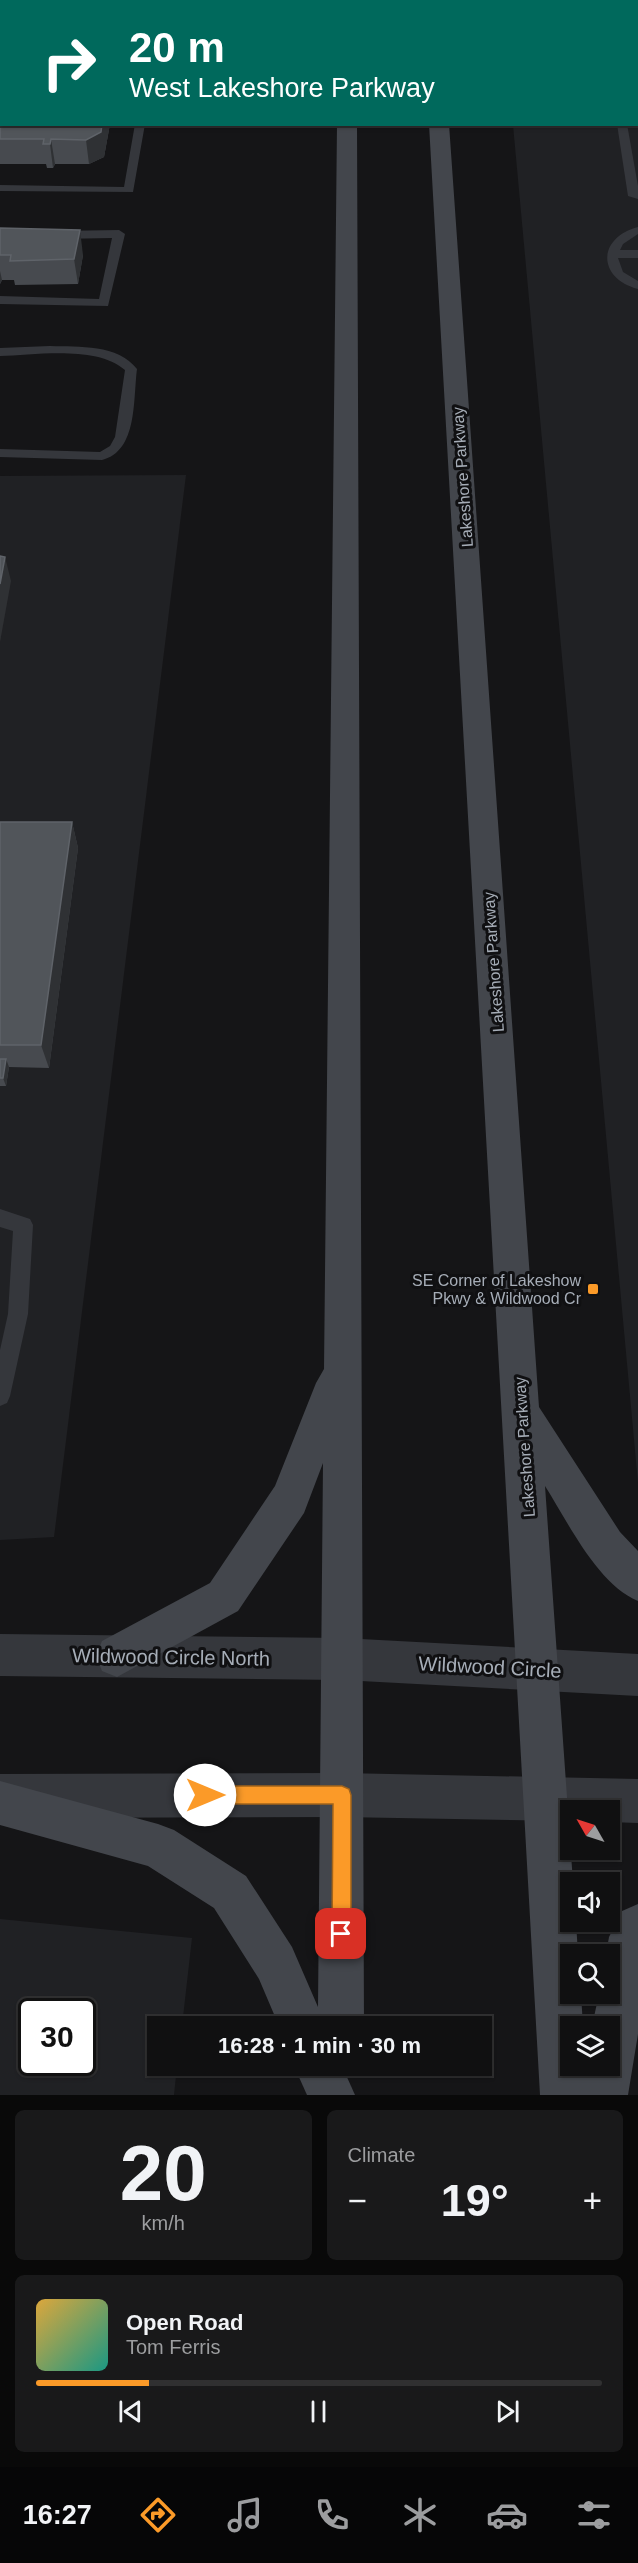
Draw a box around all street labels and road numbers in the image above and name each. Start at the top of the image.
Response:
street label: Lakeshore Parkway [449,406,476,548]
street label: Lakeshore Parkway [480,891,507,1033]
street label: Lakeshore Parkway [511,1376,538,1518]
street label: Wildwood Circle North [72,1644,270,1670]
street label: Wildwood Circle [418,1652,562,1682]

